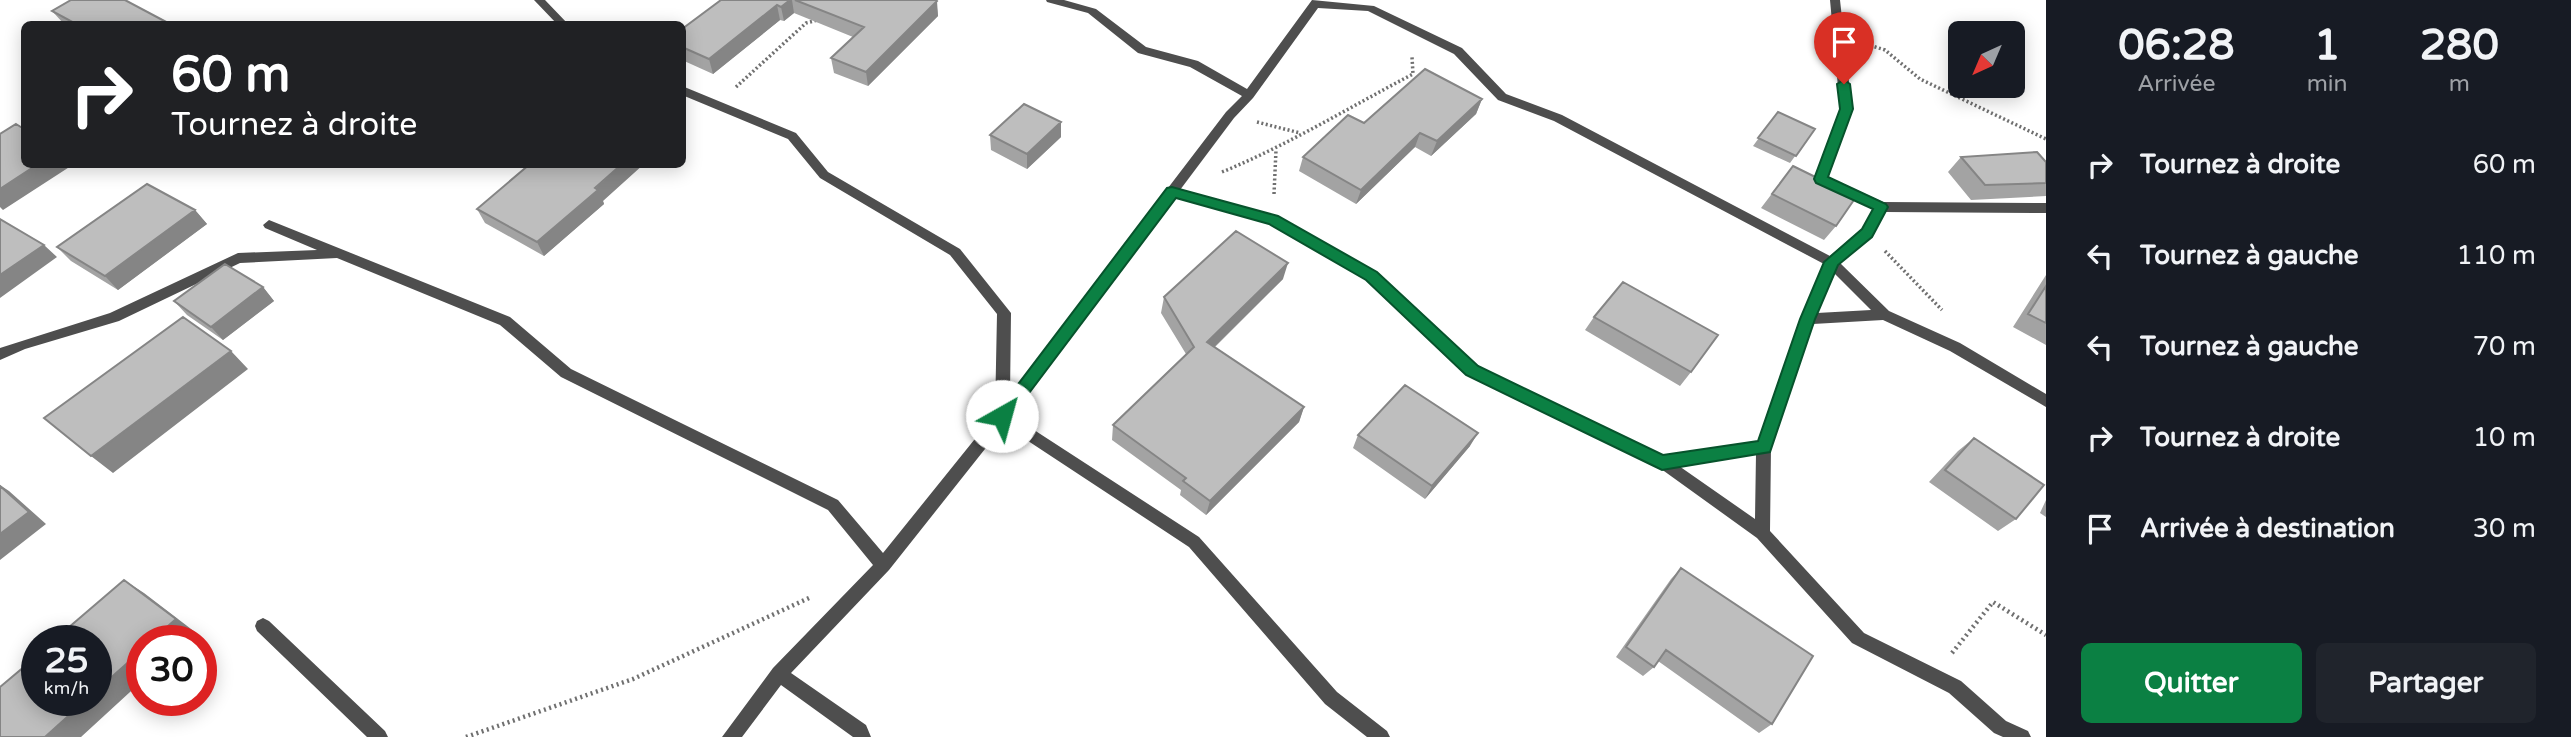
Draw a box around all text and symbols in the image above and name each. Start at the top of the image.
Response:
pin [1814,12.0,1874,84]
text: 06:28 [2118,20,2235,71]
text: 1 [2314,20,2340,71]
text: 280 [2420,20,2499,71]
north arrow [1948,21,2025,98]
map controls [1948,21,2025,98]
icon: arrive [1825,23,1863,61]
text: 60 m [171,46,290,105]
icon: right [56,49,147,140]
text: Arrivée [2137,70,2216,98]
text: min [2307,70,2348,98]
text: m [2449,70,2470,98]
text: Tournez à droite [171,106,417,144]
icon: right [2081,146,2119,184]
text: Tournez à droite [2140,149,2340,180]
text: 60 m [2473,149,2536,180]
icon: left [2081,237,2119,275]
text: Tournez à gauche [2140,240,2359,271]
text: 110 m [2456,240,2536,271]
icon: left [2081,328,2119,366]
text: Tournez à gauche [2140,331,2359,362]
text: 70 m [2473,331,2536,362]
position arrow [965,379,1039,453]
icon: right [2081,419,2119,457]
text: Tournez à droite [2140,422,2340,453]
text: 10 m [2473,422,2536,453]
icon: arrive [2081,510,2119,548]
text: Arrivée à destination [2140,513,2395,544]
text: 30 m [2473,513,2536,544]
speed limit sign: 30 [126,625,217,716]
text: 25 [45,640,88,682]
button: Quitter [2081,643,2302,723]
button: Partager [2316,643,2536,723]
text: km/h [44,677,89,699]

